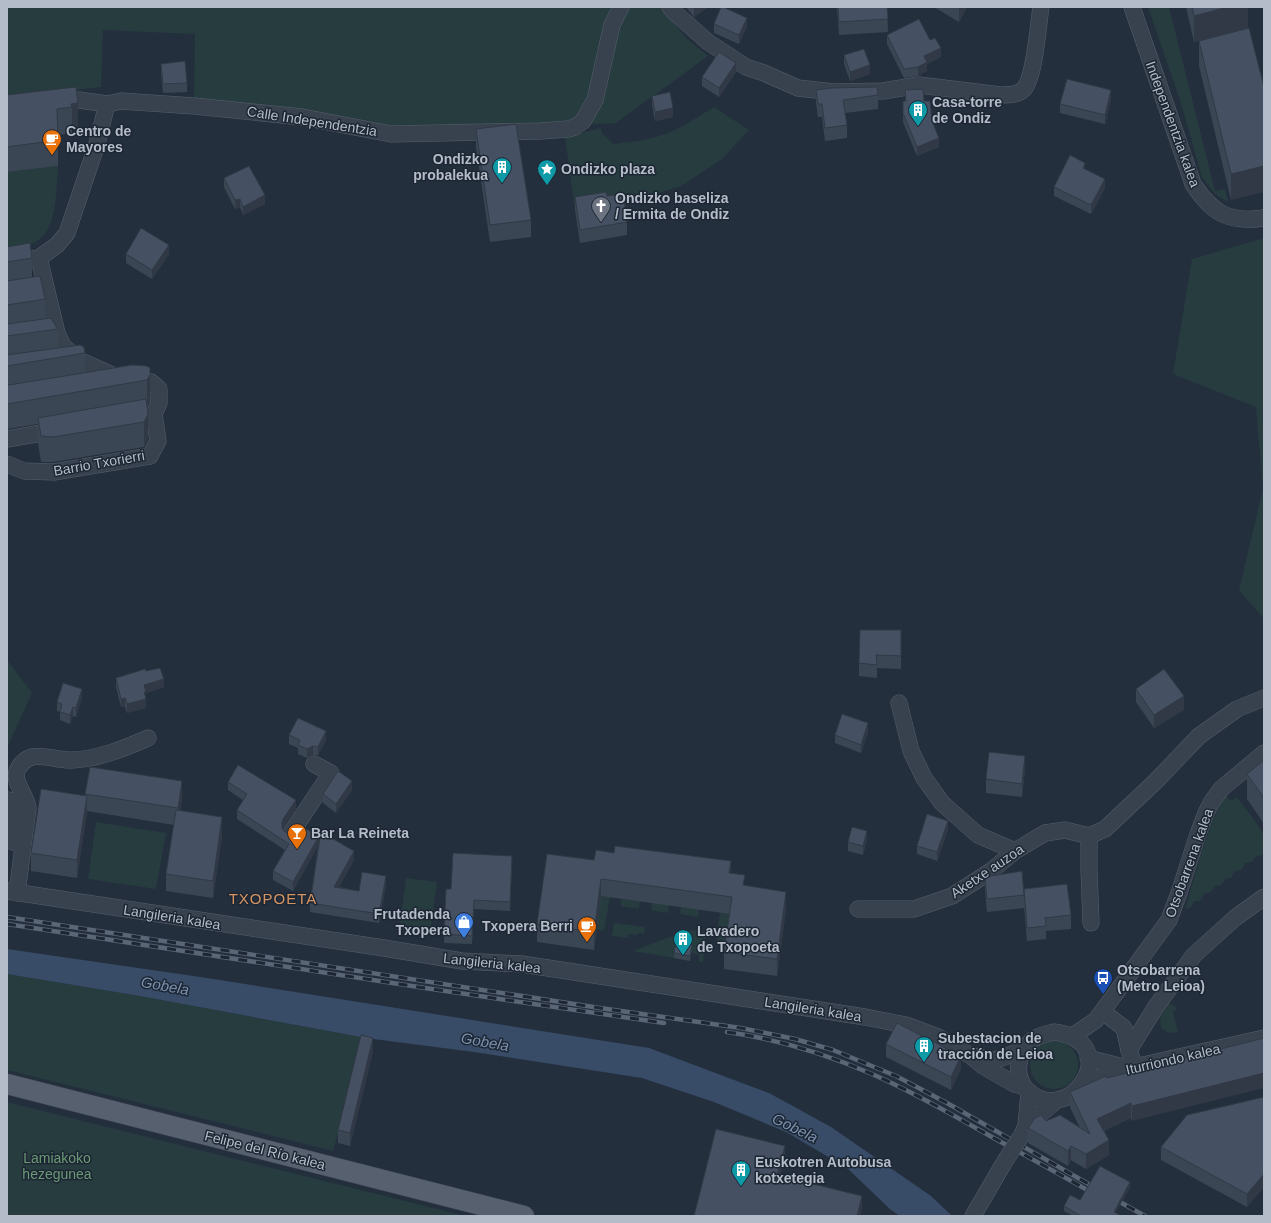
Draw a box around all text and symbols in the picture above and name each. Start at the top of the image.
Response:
street label: Independentzia kalea [1143,59,1203,189]
place label: Casa-torre de Ondiz [932,94,1002,126]
building icon: Casa-torre de Ondiz [907,99,929,127]
street label: Calle Independentzia [246,103,378,139]
place label: Centro de Mayores [66,123,132,155]
cafe icon: Centro de Mayores [41,128,63,156]
place label: Ondizko probalekua [413,151,488,183]
building icon: Ondizko probalekua [491,156,513,184]
place icon: Ondizko plaza [536,158,558,186]
place label: Ondizko plaza [561,161,655,177]
place label: Ondizko baseliza / Ermita de Ondiz [615,190,729,222]
church icon: Ondizko baseliza / Ermita de Ondiz [590,195,612,223]
street label: Barrio Txorierri [52,447,146,479]
street label: Otsobarrena kalea [1162,806,1216,920]
bar icon: Bar La Reineta [286,822,308,850]
place label: Bar La Reineta [311,825,409,841]
street label: Aketxe auzoa [947,841,1027,901]
district label: TXOPOETA [229,890,317,907]
street label: Langileria kalea [122,901,222,933]
place label: Frutadenda Txopera [374,906,450,938]
shop icon: Frutadenda Txopera [453,911,475,939]
cafe icon: Txopera Berri [576,915,598,943]
place label: Txopera Berri [482,918,573,934]
place label: Lavadero de Txopoeta [697,923,780,955]
building icon: Lavadero de Txopoeta [672,928,694,956]
street label: Langileria kalea [442,950,542,976]
place label: Otsobarrena (Metro Leioa) [1117,962,1205,994]
bus stop icon: Otsobarrena (Metro Leioa) [1092,967,1114,995]
water label: Gobela [140,973,190,998]
street label: Langileria kalea [763,993,863,1025]
water label: Gobela [460,1029,510,1054]
place label: Subestacion de tracción de Leioa [938,1030,1053,1062]
building icon: Subestacion de tracción de Leioa [913,1035,935,1063]
street label: Iturriondo kalea [1124,1040,1222,1078]
water label: Gobela [770,1109,821,1146]
street label: Felipe del Río kalea [203,1127,327,1173]
park label: Lamiakoko hezegunea [22,1150,92,1182]
place label: Euskotren Autobusa kotxetegia [755,1154,892,1186]
building icon: Euskotren Autobusa kotxetegia [730,1159,752,1187]

